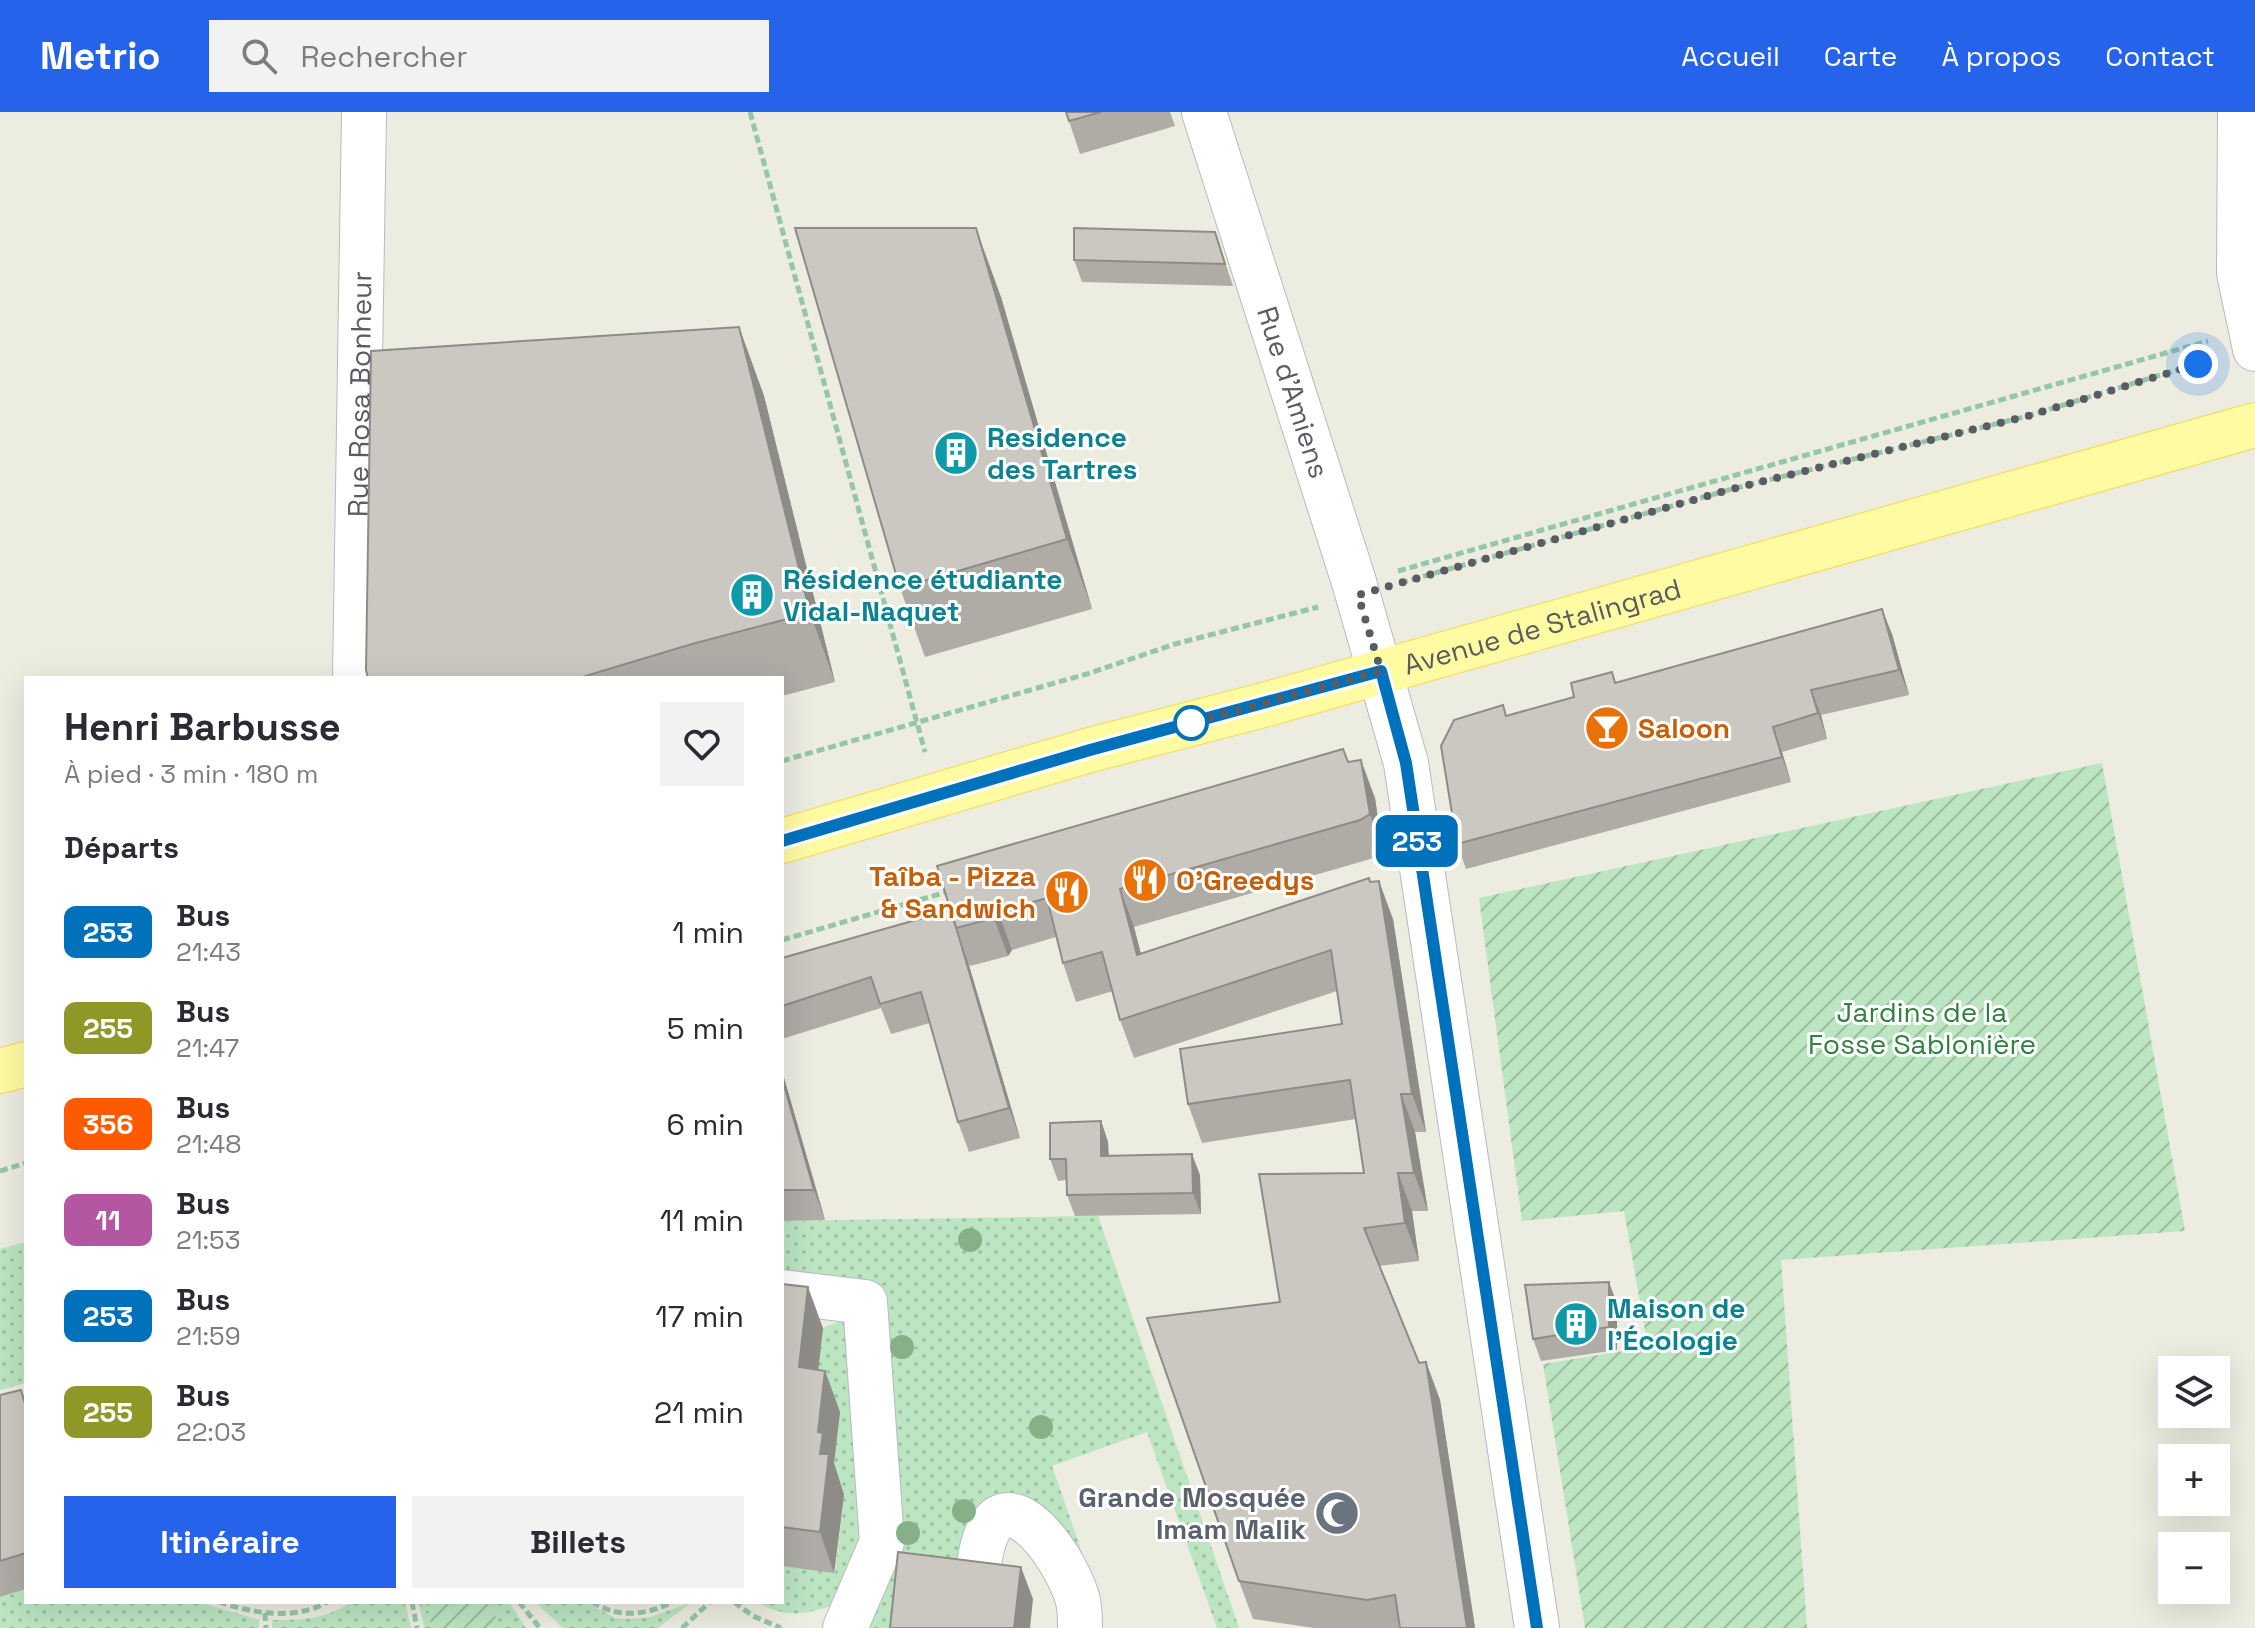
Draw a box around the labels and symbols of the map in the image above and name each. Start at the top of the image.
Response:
street label: Rue Rosa Bonheur [340,271,379,517]
street label: Rue d'Amiens [1249,302,1338,483]
your location [2178,344,2218,384]
place label: Residence des Tartres [987,419,1137,487]
building icon: Residence des Tartres [932,429,980,477]
place label: Résidence étudiante Vidal-Naquet [783,561,1062,629]
street label: Avenue de Stalingrad [1399,570,1685,683]
building icon: Résidence étudiante Vidal-Naquet [728,571,776,619]
bar icon: Saloon [1583,704,1631,752]
unlabelled marker [1174,706,1208,740]
place label: Saloon [1638,710,1730,746]
line badge: 253 [1371,815,1463,867]
restaurant icon: O'Greedys [1121,856,1169,904]
place label: Taîba - Pizza & Sandwich [869,858,1036,926]
place label: O'Greedys [1176,862,1314,898]
restaurant icon: Taîba - Pizza & Sandwich [1043,868,1091,916]
park label: Jardins de la Fosse Sablonière [1808,994,2036,1062]
place label: Maison de l’Écologie [1607,1290,1746,1358]
building icon: Maison de l’Écologie [1552,1300,1600,1348]
place label: Grande Mosquée Imam Malik [1078,1479,1306,1547]
mosque icon: Grande Mosquée Imam Malik [1313,1489,1361,1537]

